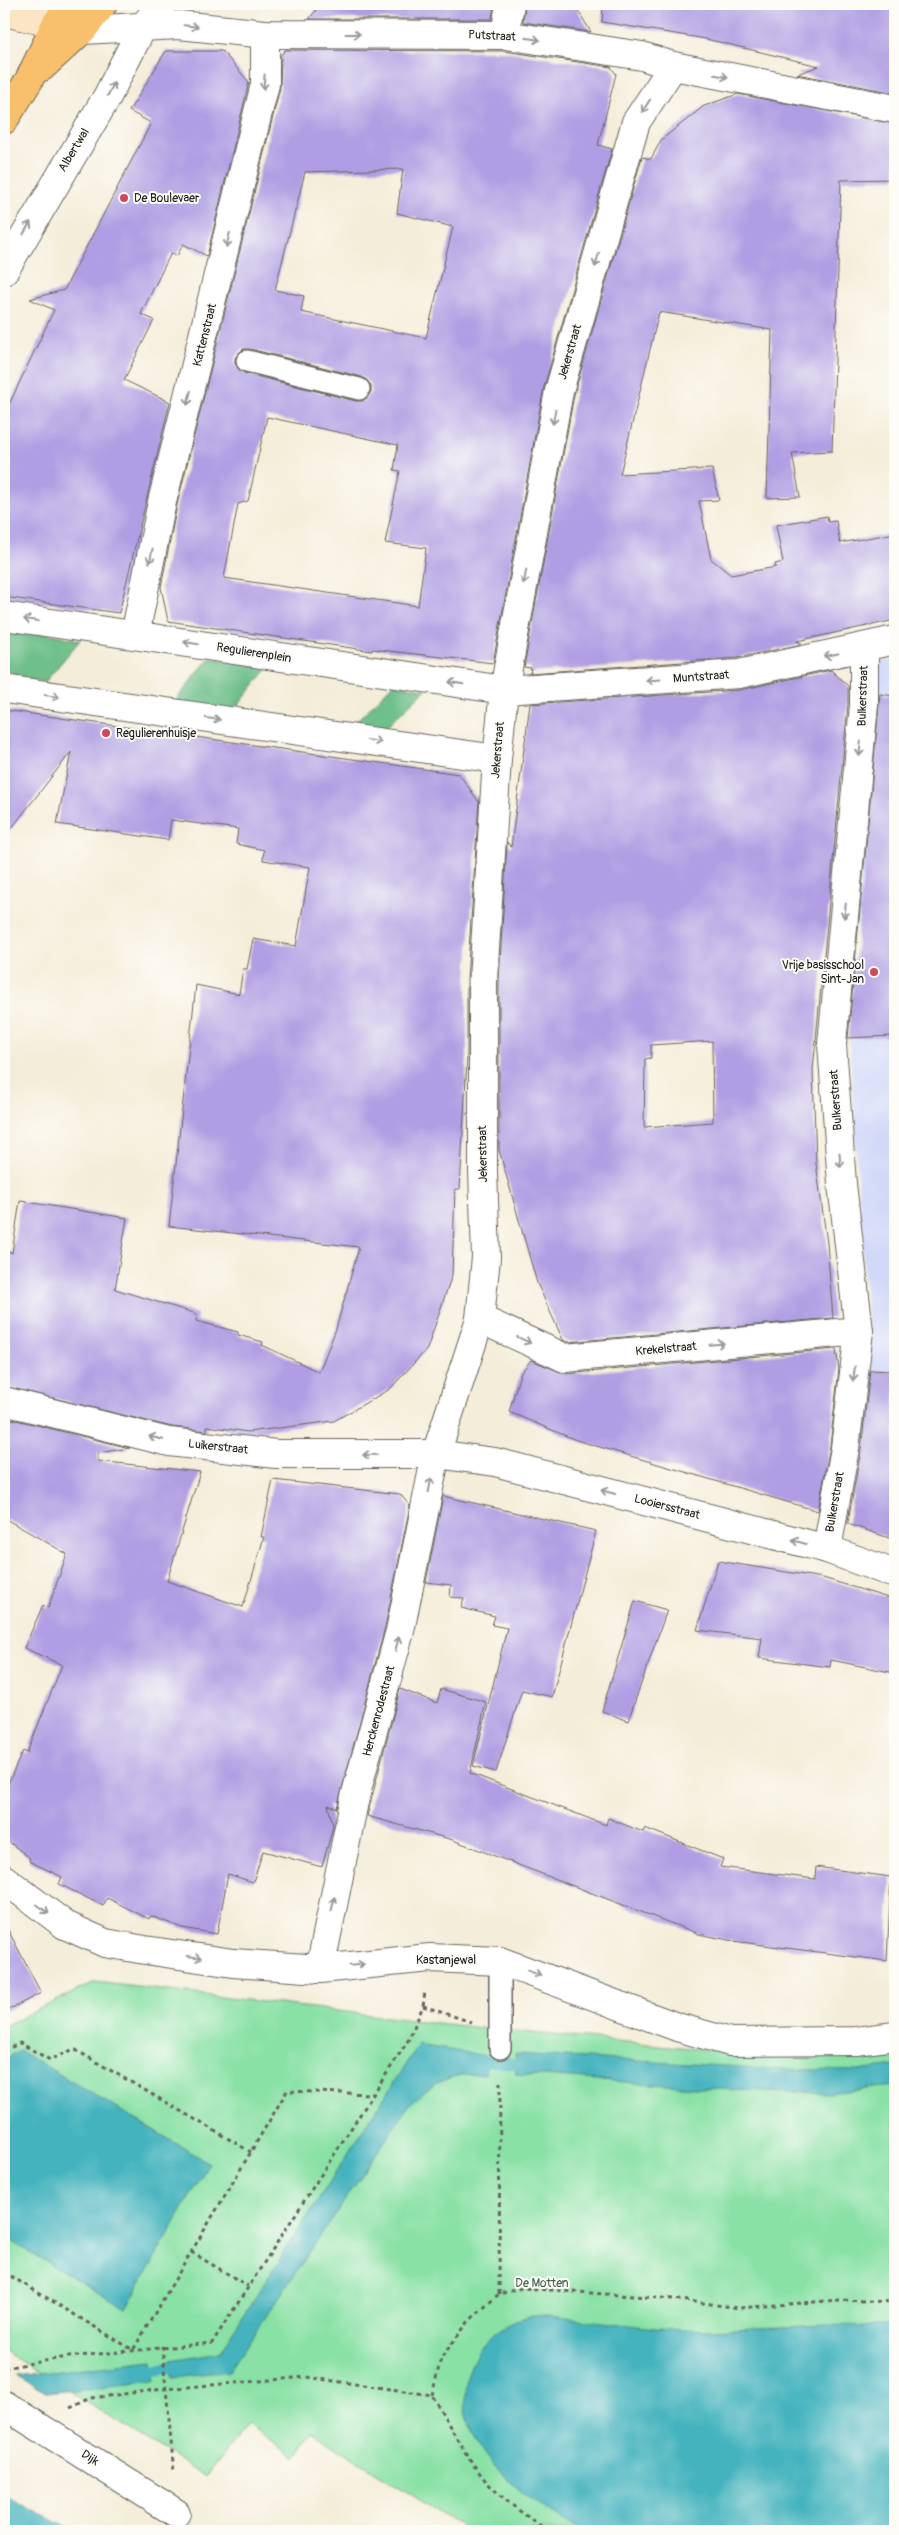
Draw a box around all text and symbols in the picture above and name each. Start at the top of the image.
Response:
one-way arrow [182,21,198,31]
street label: Putstraat [468,27,516,45]
one-way arrow [344,29,361,39]
one-way arrow [524,34,540,44]
one-way arrow [713,71,729,81]
one-way arrow [259,74,269,90]
one-way arrow [107,82,116,97]
one-way arrow [641,99,651,113]
street label: Albertwal [55,125,93,174]
place label: De Boulevaer [134,191,200,206]
marker: De Boulevaer [118,192,130,204]
one-way arrow [23,222,33,236]
one-way arrow [223,232,232,248]
one-way arrow [591,252,601,268]
street label: Kattenstraat [190,302,220,368]
street label: Jekerstraat [555,322,585,381]
one-way arrow [184,390,193,406]
one-way arrow [549,409,559,425]
one-way arrow [146,548,155,564]
one-way arrow [520,568,529,584]
one-way arrow [23,615,39,625]
one-way arrow [184,638,200,648]
street label: Regulierenplein [215,640,293,666]
one-way arrow [823,651,839,660]
street label: Bulkerstraat [854,665,872,727]
street label: Muntstraat [672,668,730,686]
one-way arrow [645,675,661,685]
one-way arrow [448,678,464,688]
one-way arrow [44,691,60,701]
one-way arrow [204,714,220,724]
street label: Jekerstraat [488,721,508,779]
place label: Regulierenhuisje [116,726,196,741]
marker: Regulierenhuisje [100,727,112,739]
one-way arrow [365,737,381,747]
one-way arrow [855,741,865,757]
one-way arrow [840,903,849,919]
place label: Vrije basisschool Sint-Jan [782,958,864,987]
marker: Vrije basisschool Sint-Jan [868,966,880,978]
street label: Bulkerstraat [826,1069,846,1131]
street label: Jekerstraat [475,1125,491,1183]
one-way arrow [836,1152,845,1168]
one-way arrow [516,1336,531,1345]
street label: Krekelstraat [635,1339,697,1359]
one-way arrow [709,1339,725,1349]
one-way arrow [849,1365,859,1381]
one-way arrow [149,1433,165,1442]
street label: Luikerstraat [187,1436,249,1458]
one-way arrow [362,1450,378,1460]
street label: Bulkerstraat [822,1470,848,1533]
one-way arrow [426,1477,435,1493]
one-way arrow [601,1486,617,1496]
street label: Looiersstraat [632,1491,702,1523]
one-way arrow [792,1537,808,1546]
one-way arrow [393,1636,402,1652]
street label: Herckenrodestraat [360,1664,398,1758]
one-way arrow [329,1896,339,1912]
one-way arrow [36,1903,49,1914]
one-way arrow [187,1953,203,1963]
street label: Kastanjewal [416,1953,476,1968]
one-way arrow [348,1960,364,1970]
one-way arrow [526,1969,541,1979]
park label: De Motten [515,2276,569,2291]
street label: Dijk [78,2447,102,2469]

